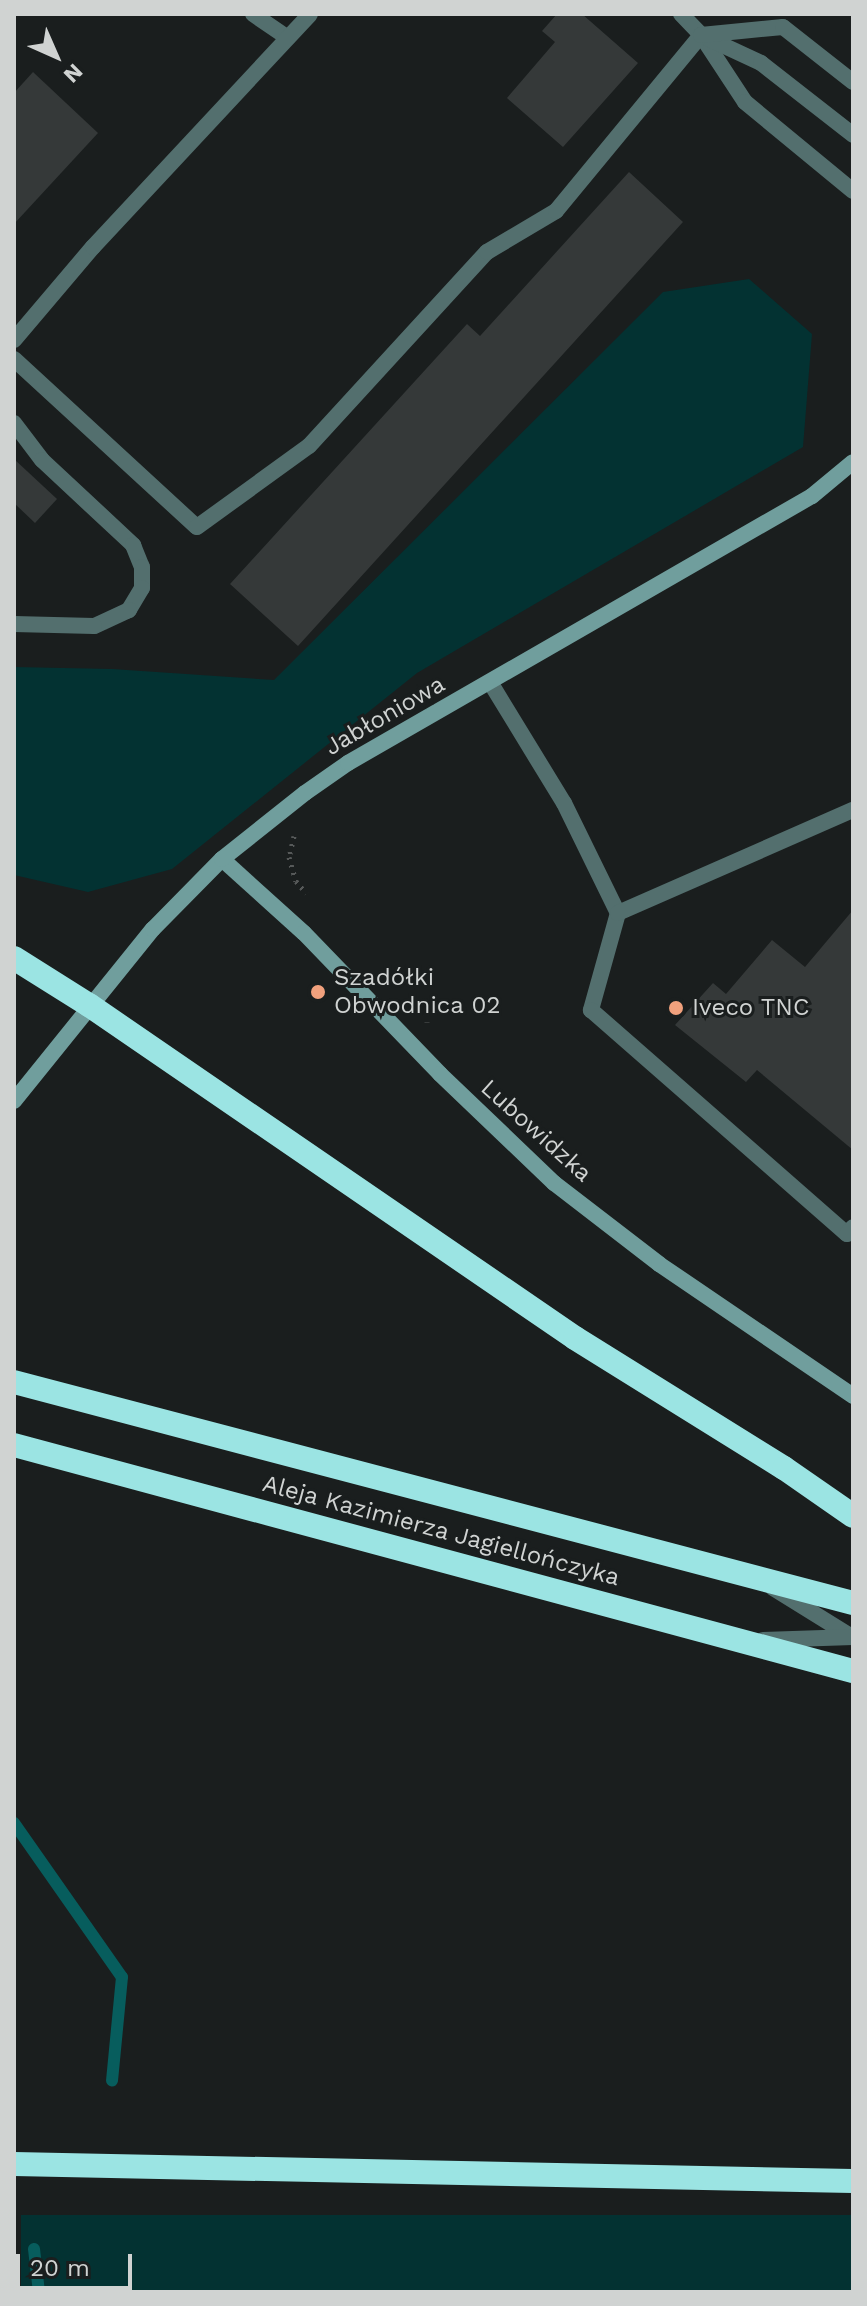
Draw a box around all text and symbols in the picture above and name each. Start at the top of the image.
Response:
north arrow [16,16,96,96]
text: N [59,59,88,88]
street label: Jabłoniowa [320,670,450,762]
place label: Szadółki Obwodnica 02 [334,964,501,1020]
marker: Szadółki Obwodnica 02 [309,983,327,1001]
place label: Iveco TNC [692,994,810,1022]
marker: Iveco TNC [667,999,685,1017]
street label: Lubowidzka [475,1074,597,1188]
street label: Aleja Kazimierza Jagiellończyka [259,1469,623,1593]
scale bar [20,2238,136,2288]
text: 20 m [30,2254,90,2282]

